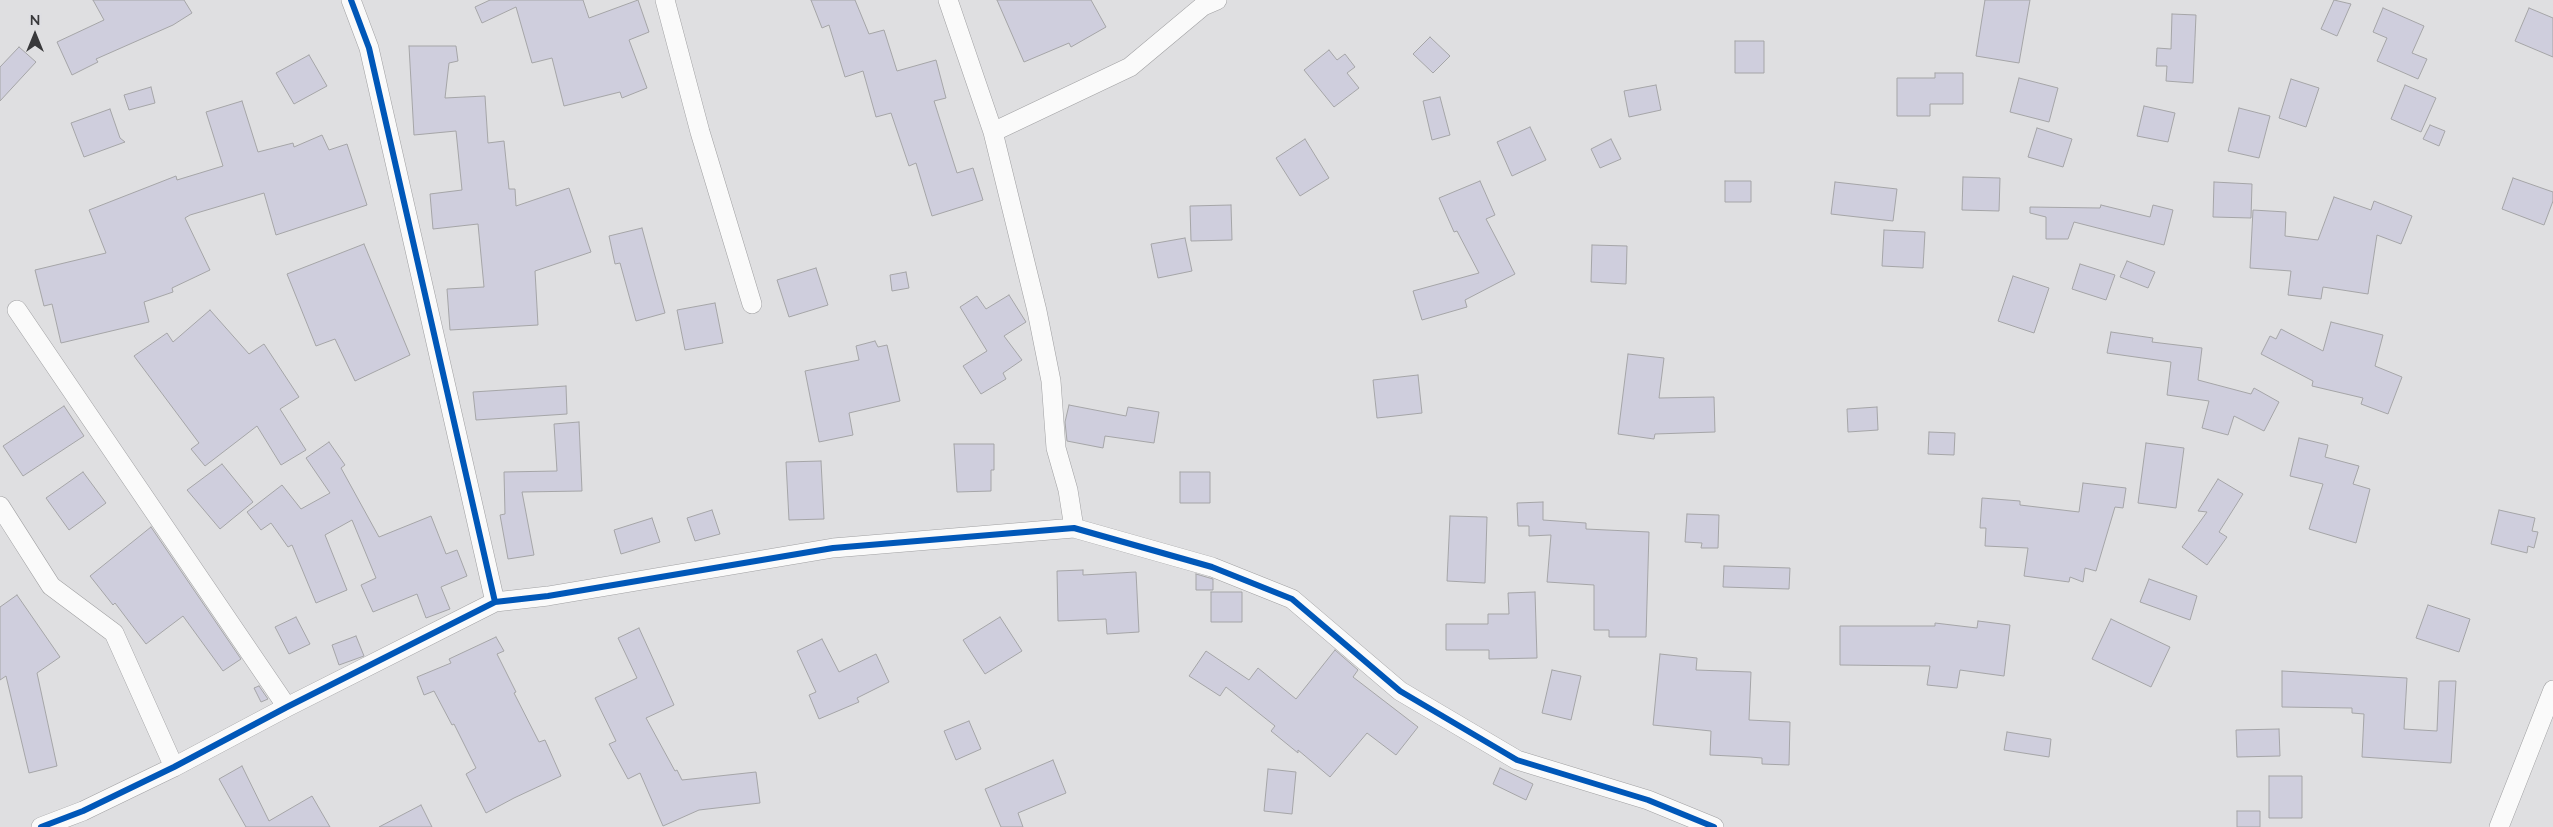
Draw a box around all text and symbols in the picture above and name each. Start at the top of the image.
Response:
north arrow [10,10,60,60]
text: N [30,11,40,29]

